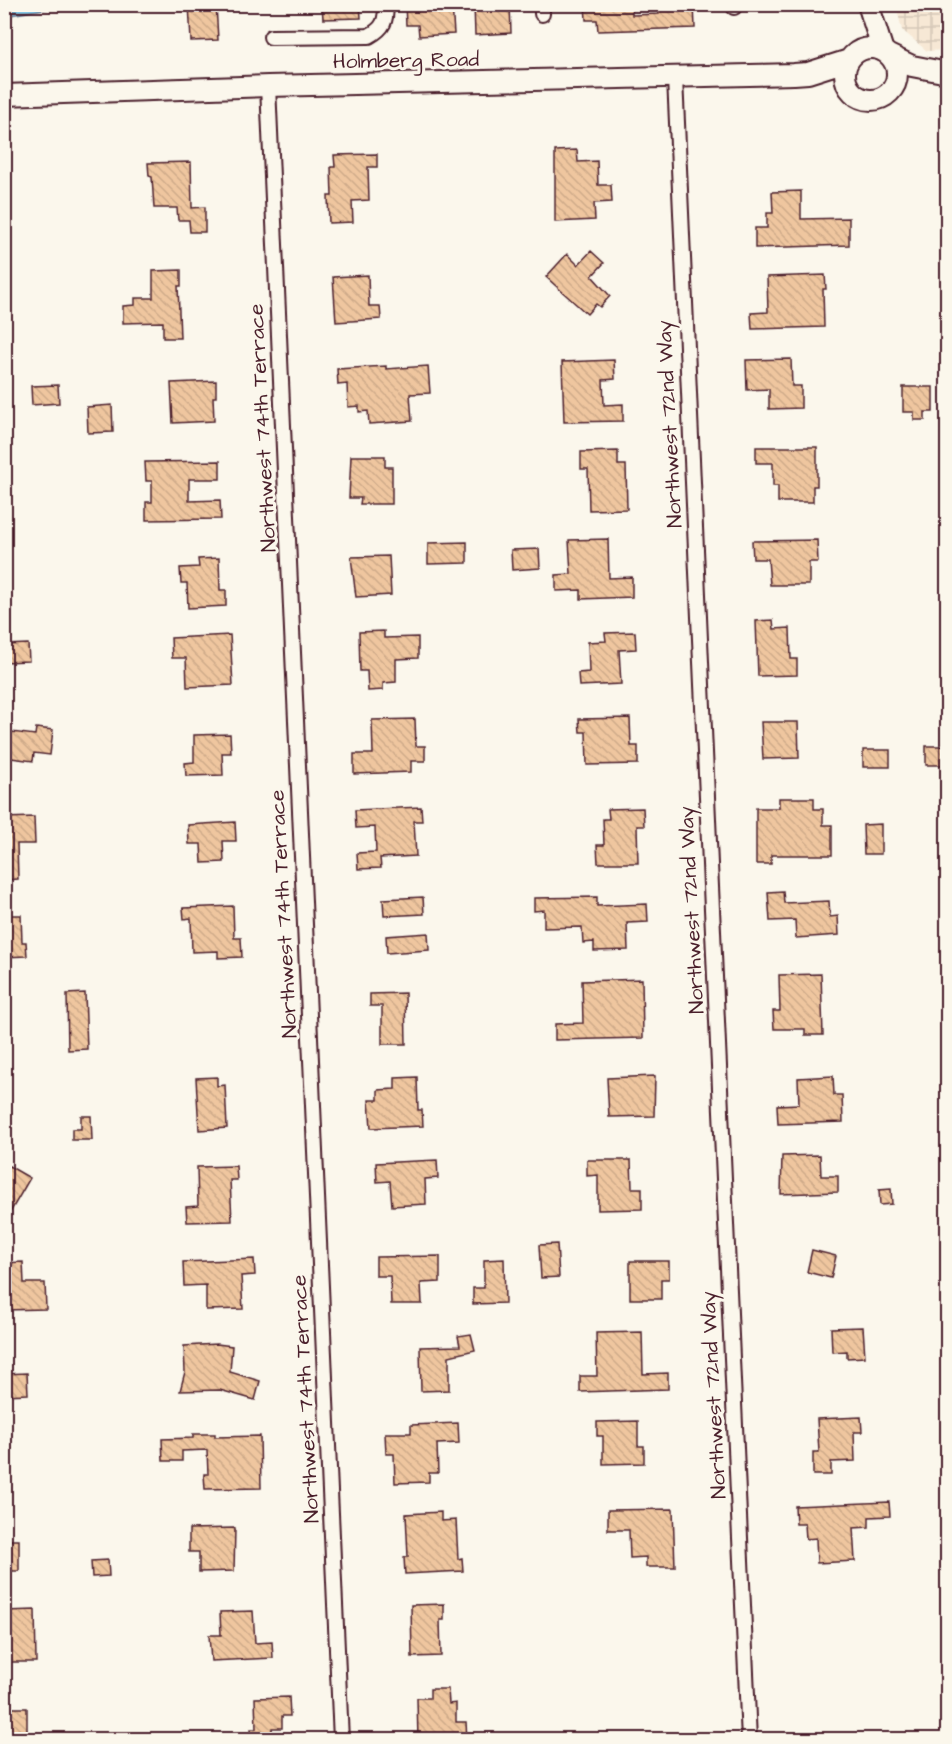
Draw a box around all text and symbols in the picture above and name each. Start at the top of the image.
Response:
street label: Holmberg Road [333,45,480,78]
street label: Northwest 74th Terrace [242,303,283,553]
street label: Northwest 72nd Way [650,319,691,528]
street label: Northwest 74th Terrace [263,789,304,1039]
street label: Northwest 72nd Way [672,805,713,1014]
street label: Northwest 74th Terrace [285,1274,326,1524]
street label: Northwest 72nd Way [694,1290,735,1499]

